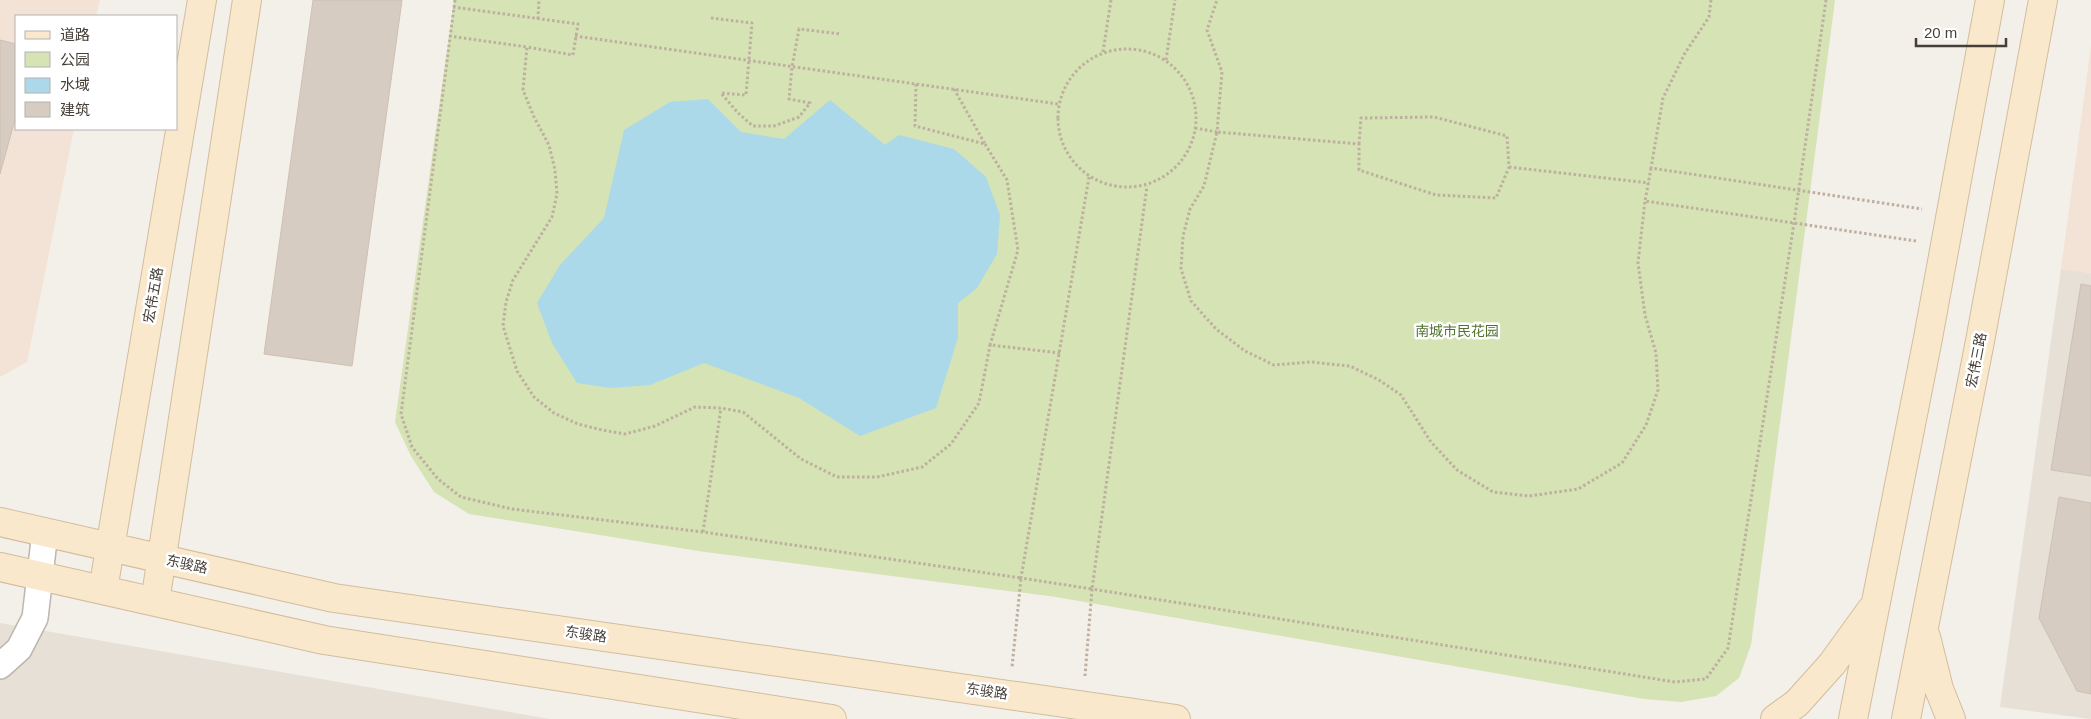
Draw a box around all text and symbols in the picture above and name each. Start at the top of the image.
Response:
legend [15,15,178,130]
scale bar [1916,15,2006,47]
text: 20 m [1924,24,1957,41]
text: 道路 [60,26,90,43]
text: 公园 [60,51,90,68]
text: 水域 [60,76,90,93]
text: 建筑 [60,101,90,118]
street label: 宏伟五路 [140,266,166,324]
park label: 南城市民花园 [1415,323,1499,339]
street label: 宏伟三路 [1963,331,1989,389]
street label: 东骏路 [165,552,209,576]
street label: 东骏路 [564,623,608,645]
street label: 东骏路 [965,680,1009,702]

